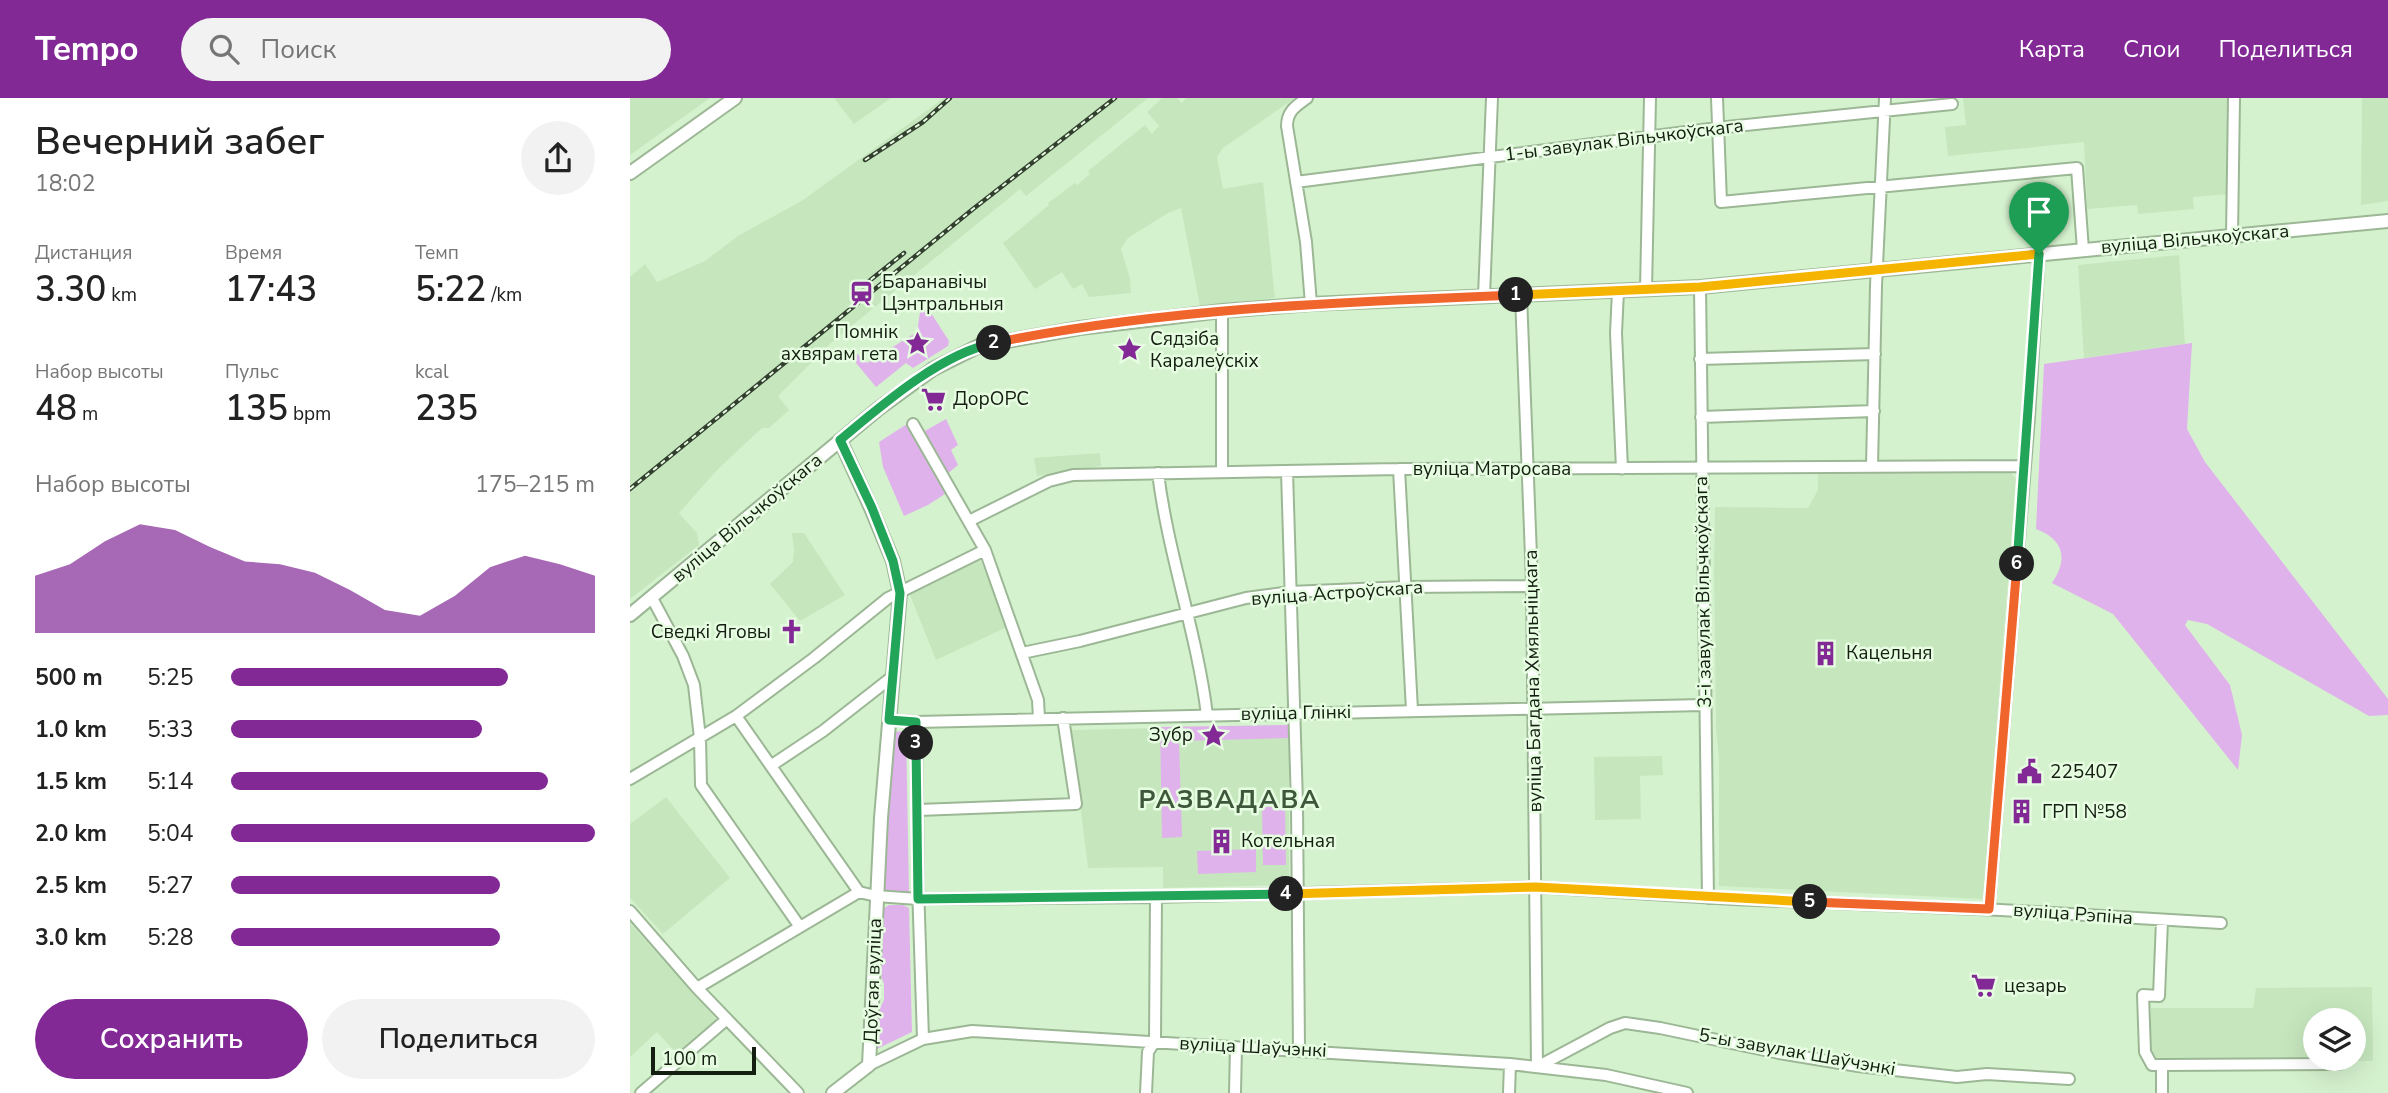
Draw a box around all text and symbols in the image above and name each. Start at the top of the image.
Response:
search box [181,18,671,81]
text: Tempo [35,27,139,72]
icon: search [205,30,243,68]
text: Поиск [261,32,336,67]
text: Карта [2019,33,2085,65]
text: Слои [2123,33,2180,65]
text: Поделиться [2218,33,2353,65]
street label: 1-ы завулак Вільчкоўскага [1503,112,1745,168]
text: Вечерний забег [35,116,324,167]
button: share [521,121,595,195]
text: 18:02 [35,168,95,199]
pin [2009,182,2069,254]
icon: arrive [2020,193,2058,231]
street label: вуліца Вільчкоўскага [2100,218,2290,260]
text: Дистанция [35,240,132,266]
text: Время [225,240,282,266]
text: Темп [415,240,459,266]
text: 3.30 [35,266,106,313]
text: 17:43 [225,266,317,313]
text: 5:22 [415,266,486,313]
place label: Баранавічы Цэнтральныя [882,269,1004,317]
pin: 1 [1498,278,1533,312]
station icon: Баранавічы Цэнтральныя [848,279,876,307]
text: 1 [1510,281,1521,307]
text: km [106,282,137,308]
text: /km [486,282,522,308]
place label: Помнік ахвярам гета [781,319,898,367]
pin: 2 [976,326,1012,360]
place label: Сядзіба Каралеўскіх [1150,326,1259,374]
place icon: Помнік ахвярам гета [904,329,932,357]
text: 2 [988,329,999,355]
place icon: Сядзіба Каралеўскіх [1116,336,1144,364]
text: Набор высоты [35,359,164,385]
text: Пульс [225,359,279,385]
text: kcal [415,359,449,385]
text: 48 [35,385,77,432]
text: 135 [225,385,288,432]
text: 235 [415,385,478,432]
supermarket icon: ДорОРС [919,385,947,413]
place label: ДорОРС [953,386,1029,412]
text: m [77,401,98,427]
text: bpm [288,401,331,427]
street label: вуліца Вільчкоўскага [666,447,828,589]
street label: вуліца Матросава [1413,456,1571,482]
text: Набор высоты [35,469,191,500]
text: 175–215 m [475,469,595,500]
street label: 3-і завулак Вільчкоўскага [1688,476,1718,708]
pin: 6 [2000,546,2034,582]
street label: вуліца Багдана Хмяльніцкага [1518,549,1548,813]
text: 6 [2011,550,2022,576]
street label: вуліца Астроўскага [1250,574,1424,612]
church icon: Сведкі Яговы [777,618,805,646]
place label: Сведкі Яговы [651,619,771,645]
building icon: Кацельня [1812,639,1840,667]
place label: Кацельня [1846,640,1933,666]
text: 500 m [35,662,103,693]
text: 5:25 [147,662,194,693]
street label: вуліца Глінкі [1240,699,1352,727]
text: 1.0 km [35,714,107,745]
text: 5:33 [147,714,194,745]
place icon: Зубр [1199,721,1227,749]
place label: Зубр [1149,722,1193,748]
pin: 3 [898,726,934,760]
text: 3 [910,729,921,755]
public building icon: 225407 [2016,758,2044,786]
place label: 225407 [2050,759,2118,785]
text: 1.5 km [35,766,107,797]
text: 5:14 [147,766,194,797]
district label: РАЗВАДАВА [1139,782,1321,817]
building icon: ГРП №58 [2008,798,2036,826]
place label: ГРП №58 [2042,799,2127,825]
text: 2.0 km [35,818,107,849]
text: 5:04 [147,818,194,849]
building icon: Котельная [1207,827,1235,855]
place label: Котельная [1241,828,1335,854]
text: 2.5 km [35,870,107,901]
text: 5:27 [147,870,194,901]
pin: 4 [1268,876,1304,912]
text: 4 [1280,880,1291,906]
pin: 5 [1792,884,1828,920]
text: 5 [1804,888,1815,914]
street label: вуліца Рэпіна [2012,897,2134,931]
street label: Доўгая вуліца [858,918,888,1044]
text: 3.0 km [35,922,107,953]
text: 5:28 [147,922,194,953]
supermarket icon: цезарь [1970,972,1998,1000]
place label: цезарь [2004,973,2067,999]
button: Сохранить [35,999,308,1079]
button: Поделиться [322,999,595,1079]
map controls [2303,1008,2366,1071]
button: layers [2303,1008,2366,1071]
street label: 5-ы завулак Шаўчэнкі [1697,1022,1897,1082]
street label: вуліца Шаўчэнкі [1179,1030,1327,1064]
scale bar [651,1044,756,1076]
text: 100 m [662,1046,717,1072]

